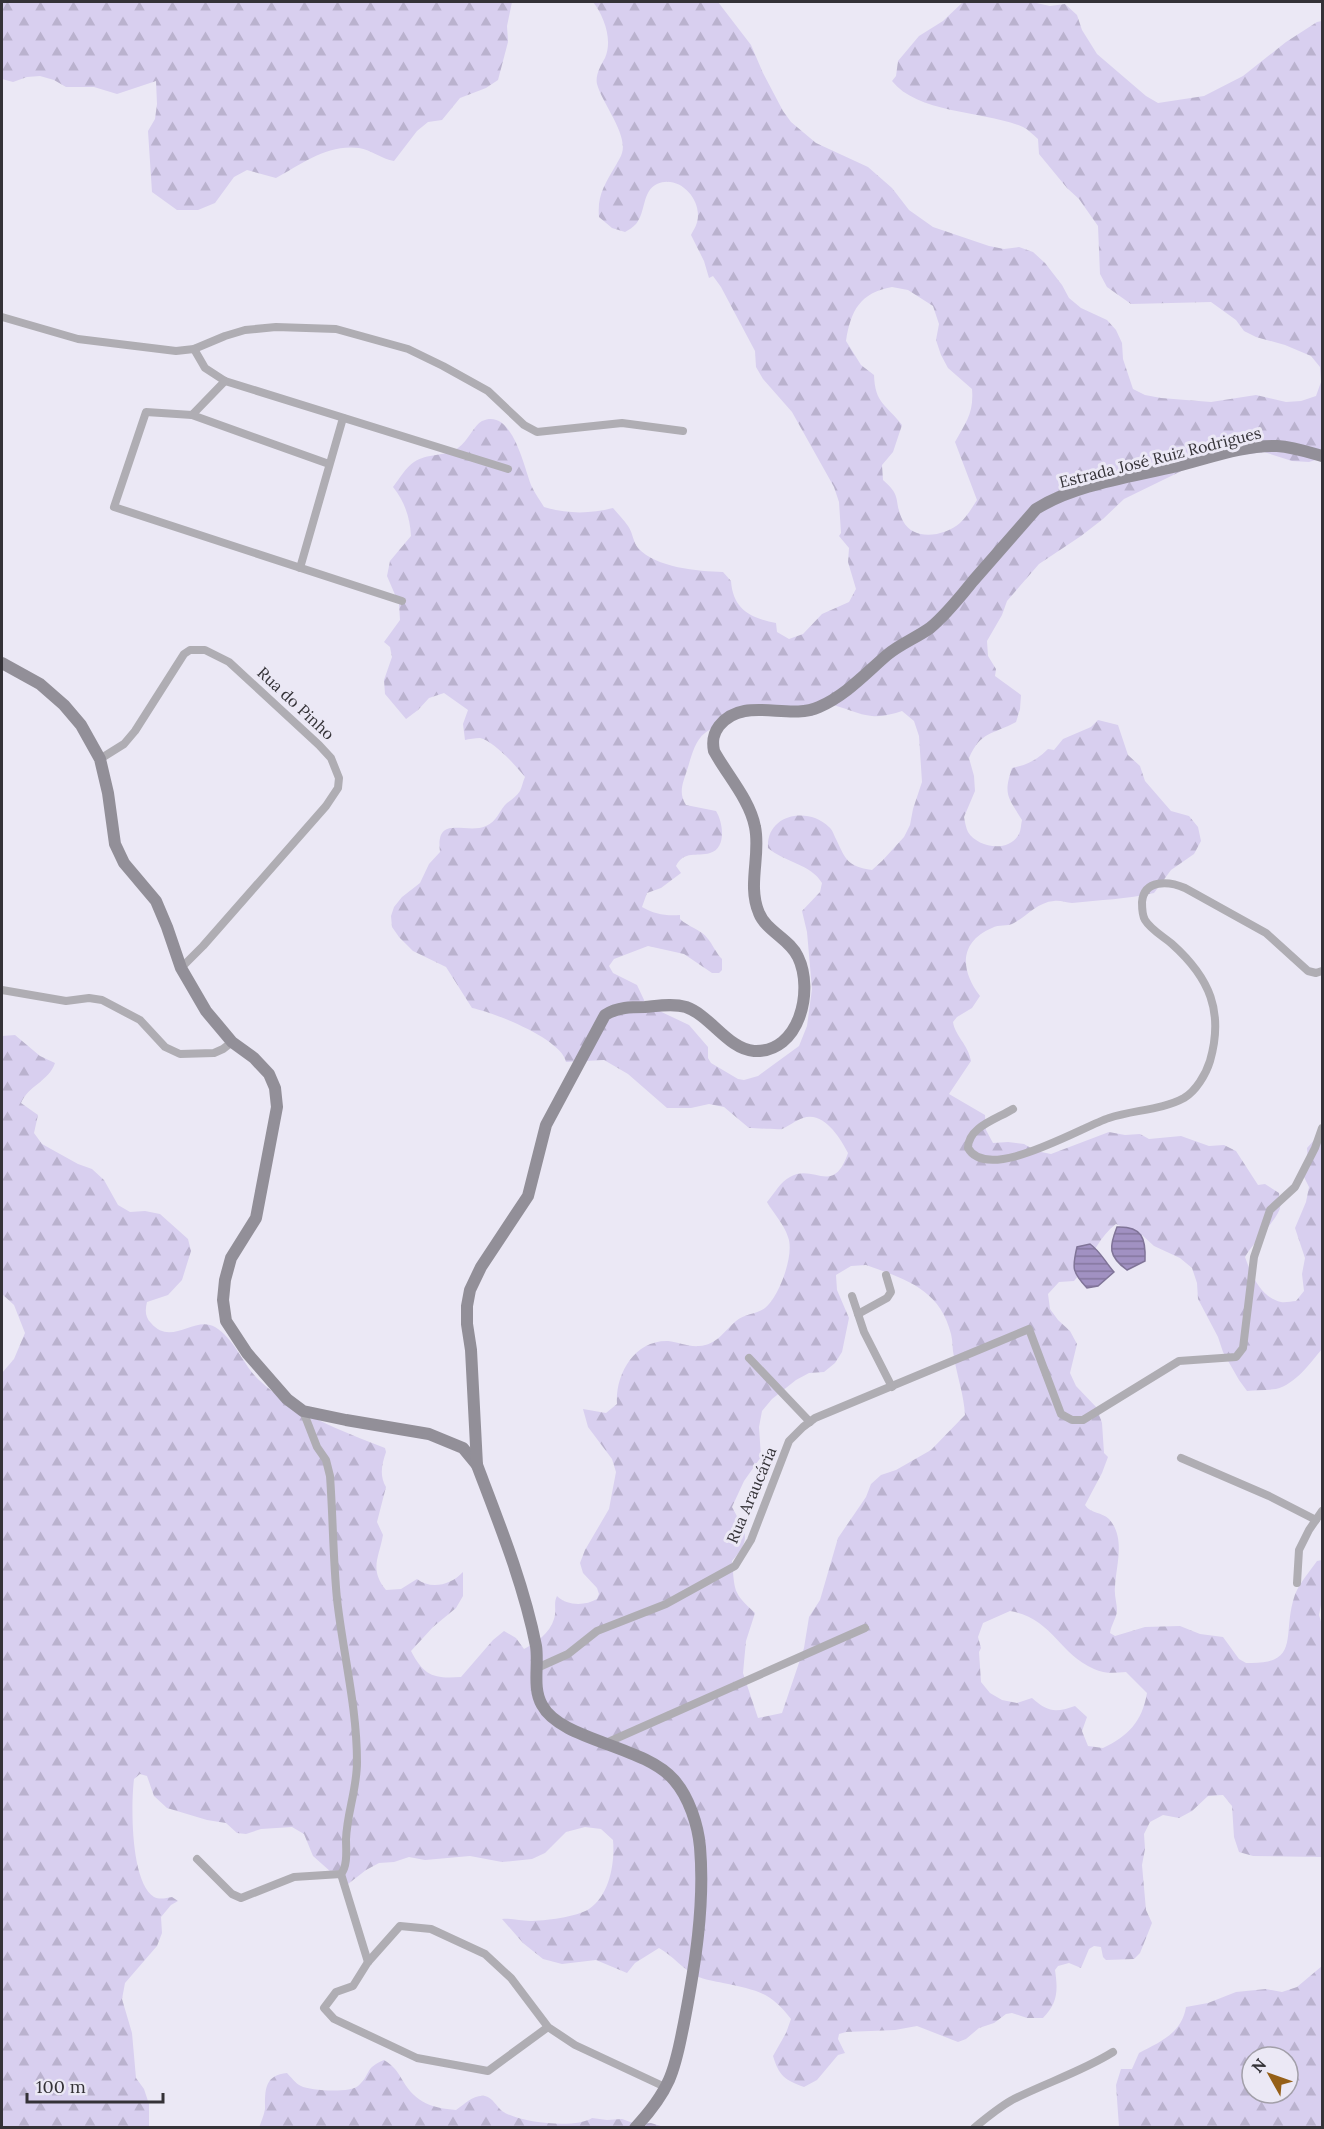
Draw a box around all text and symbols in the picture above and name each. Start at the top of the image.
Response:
street label: Estrada José Ruiz Rodrigues [1057,422,1263,492]
street label: Rua do Pinho [253,662,339,744]
street label: Rua Araucária [722,1444,780,1546]
north arrow [1240,2045,1300,2105]
text: N [1247,2054,1270,2077]
scale bar [27,2066,164,2104]
text: 100 m [36,2075,86,2098]

